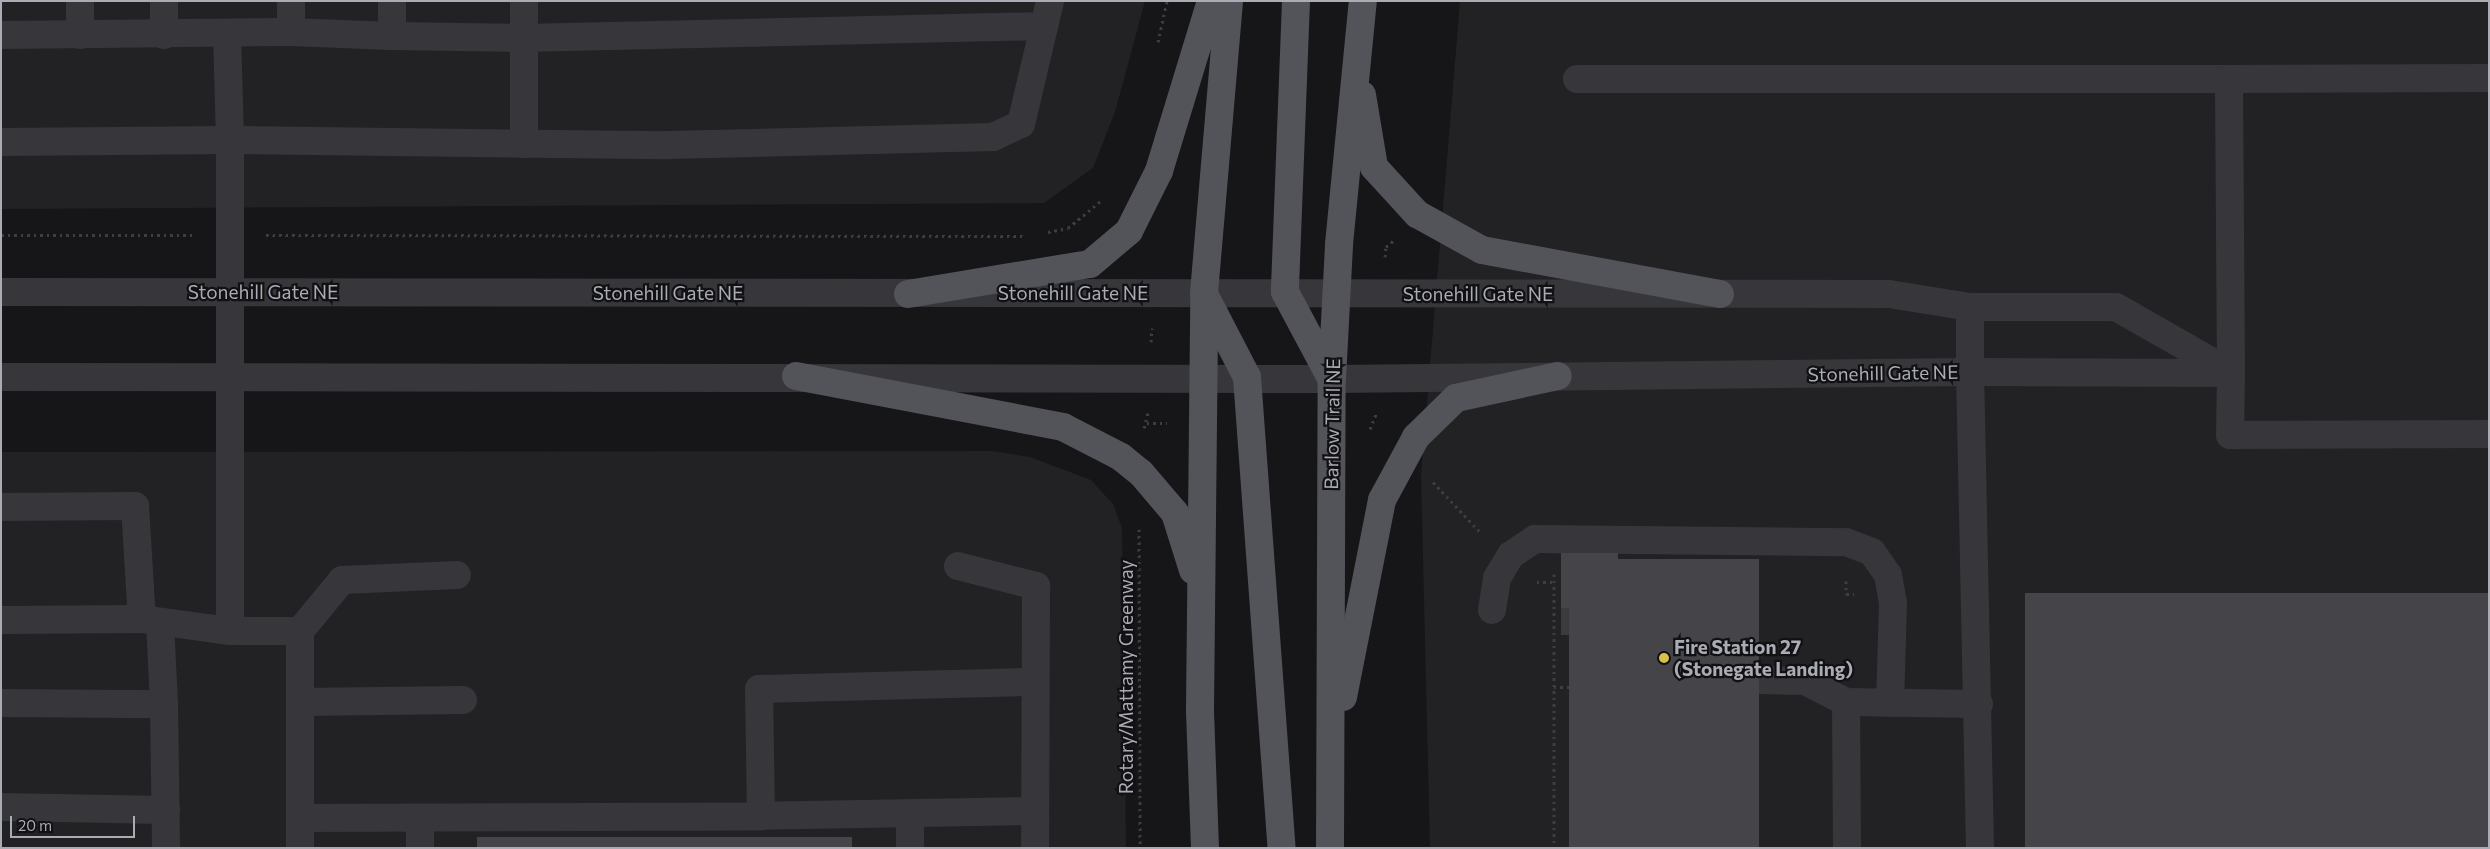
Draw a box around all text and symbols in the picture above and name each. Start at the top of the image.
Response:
street label: Stonehill Gate NE [188,281,338,303]
street label: Stonehill Gate NE [593,282,743,304]
street label: Stonehill Gate NE [998,282,1148,304]
street label: Stonehill Gate NE [1403,283,1553,305]
street label: Barlow Trail NE [1319,358,1345,490]
street label: Stonehill Gate NE [1807,360,1959,386]
street label: Rotary/Mattamy Greenway [1115,560,1137,794]
place label: Fire Station 27 (Stonegate Landing) [1674,636,1853,680]
marker: Fire Station 27 (Stonegate Landing) [1658,652,1670,664]
scale bar [12,806,138,838]
text: 20 m [18,816,52,834]

